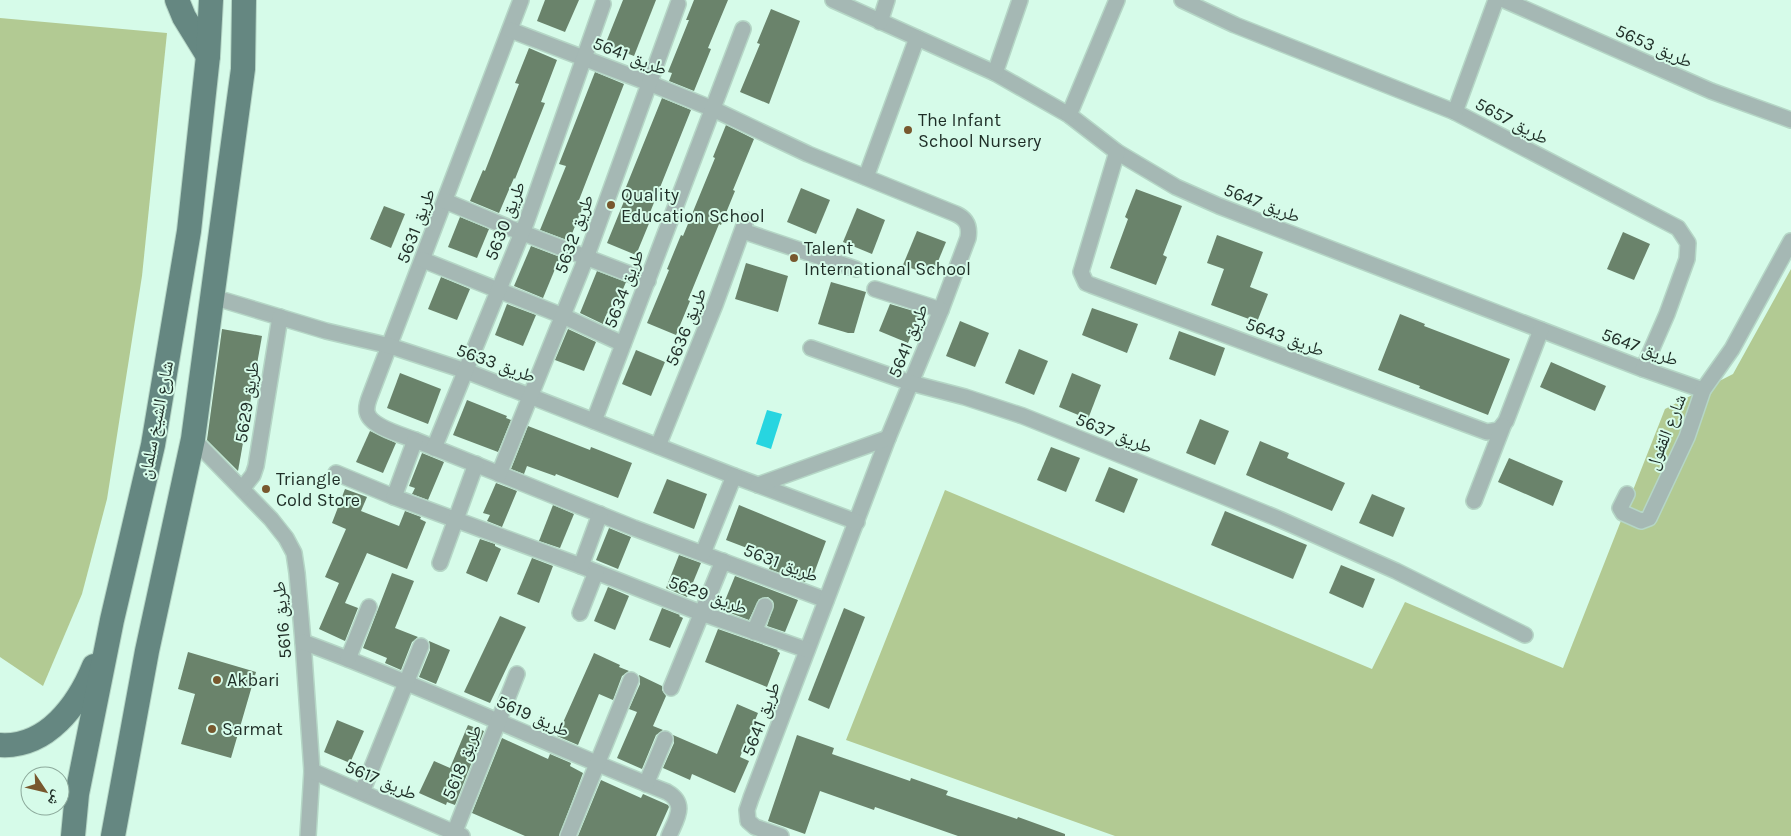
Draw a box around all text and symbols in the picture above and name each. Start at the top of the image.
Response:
street label: طريق 5653 [1612,19,1696,73]
street label: طريق 5641 [590,32,670,80]
street label: طريق 5657 [1471,92,1553,150]
place label: The Infant School Nursery [918,109,1042,152]
marker: The Infant School Nursery [902,124,914,136]
street label: طريق 5630 [480,178,530,264]
street label: طريق 5647 [1221,178,1303,228]
place label: Quality Education School [621,184,765,227]
street label: طريق 5631 [392,186,440,266]
street label: طريق 5632 [550,191,598,277]
marker: Quality Education School [605,199,617,211]
place label: Talent International School [804,237,971,280]
street label: طريق 5634 [599,247,649,331]
marker: Talent International School [788,252,800,264]
street label: طريق 5636 [660,285,712,369]
street label: طريق 5641 [883,301,933,381]
street label: طريق 5643 [1243,313,1327,361]
street label: طريق 5647 [1599,323,1681,371]
street label: طريق 5633 [453,338,539,388]
street label: شارع الشيخ سلمان [134,359,179,481]
street label: طريق 5629 [230,360,264,444]
street label: شارع القفول [1641,391,1691,473]
street label: طريق 5637 [1072,408,1156,458]
place label: Triangle Cold Store [276,468,360,511]
marker: Triangle Cold Store [260,483,272,495]
street label: طريق 5631 [741,539,821,587]
street label: طريق 5629 [665,571,751,619]
street label: طريق 5616 [268,580,296,660]
place label: Akbari [227,669,280,691]
marker: Akbari [211,674,223,686]
street label: طريق 5641 [737,679,785,759]
street label: طريق 5619 [493,690,573,742]
place label: Sarmat [222,718,283,740]
street label: طريق 5618 [437,721,487,803]
marker: Sarmat [206,723,218,735]
street label: طريق 5617 [342,755,420,805]
north arrow [20,766,70,816]
text: ش [44,787,66,809]

